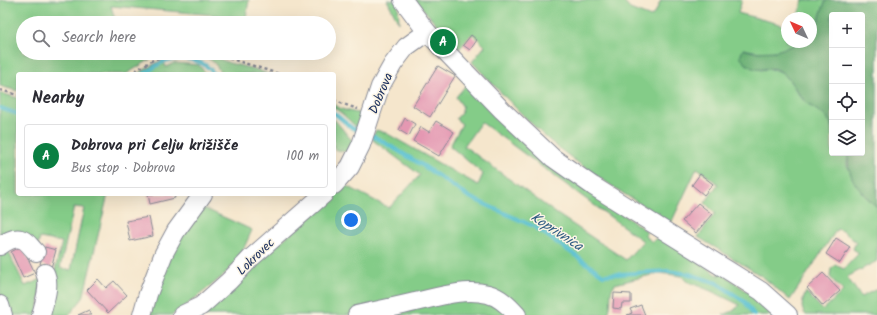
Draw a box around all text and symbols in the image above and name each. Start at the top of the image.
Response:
north arrow [781,12,817,48]
map controls [829,12,865,156]
button: + [829,12,865,48]
search box [16,16,336,60]
text: Search here [62,26,136,50]
icon: search [30,27,52,49]
pin: A [430,27,456,57]
button: − [829,48,865,84]
street label: Dobrova [363,70,399,117]
button: locate [829,84,865,120]
text: Nearby [32,85,84,112]
button: layers [829,120,865,156]
text: Dobrova pri Celju križišče [71,134,238,158]
text: A [42,146,50,167]
text: 100 m [286,146,319,167]
text: Bus stop · Dobrova [71,158,175,179]
water label: Koprivnica [526,207,588,258]
your location [341,210,361,230]
street label: Lokrovec [232,233,280,281]

